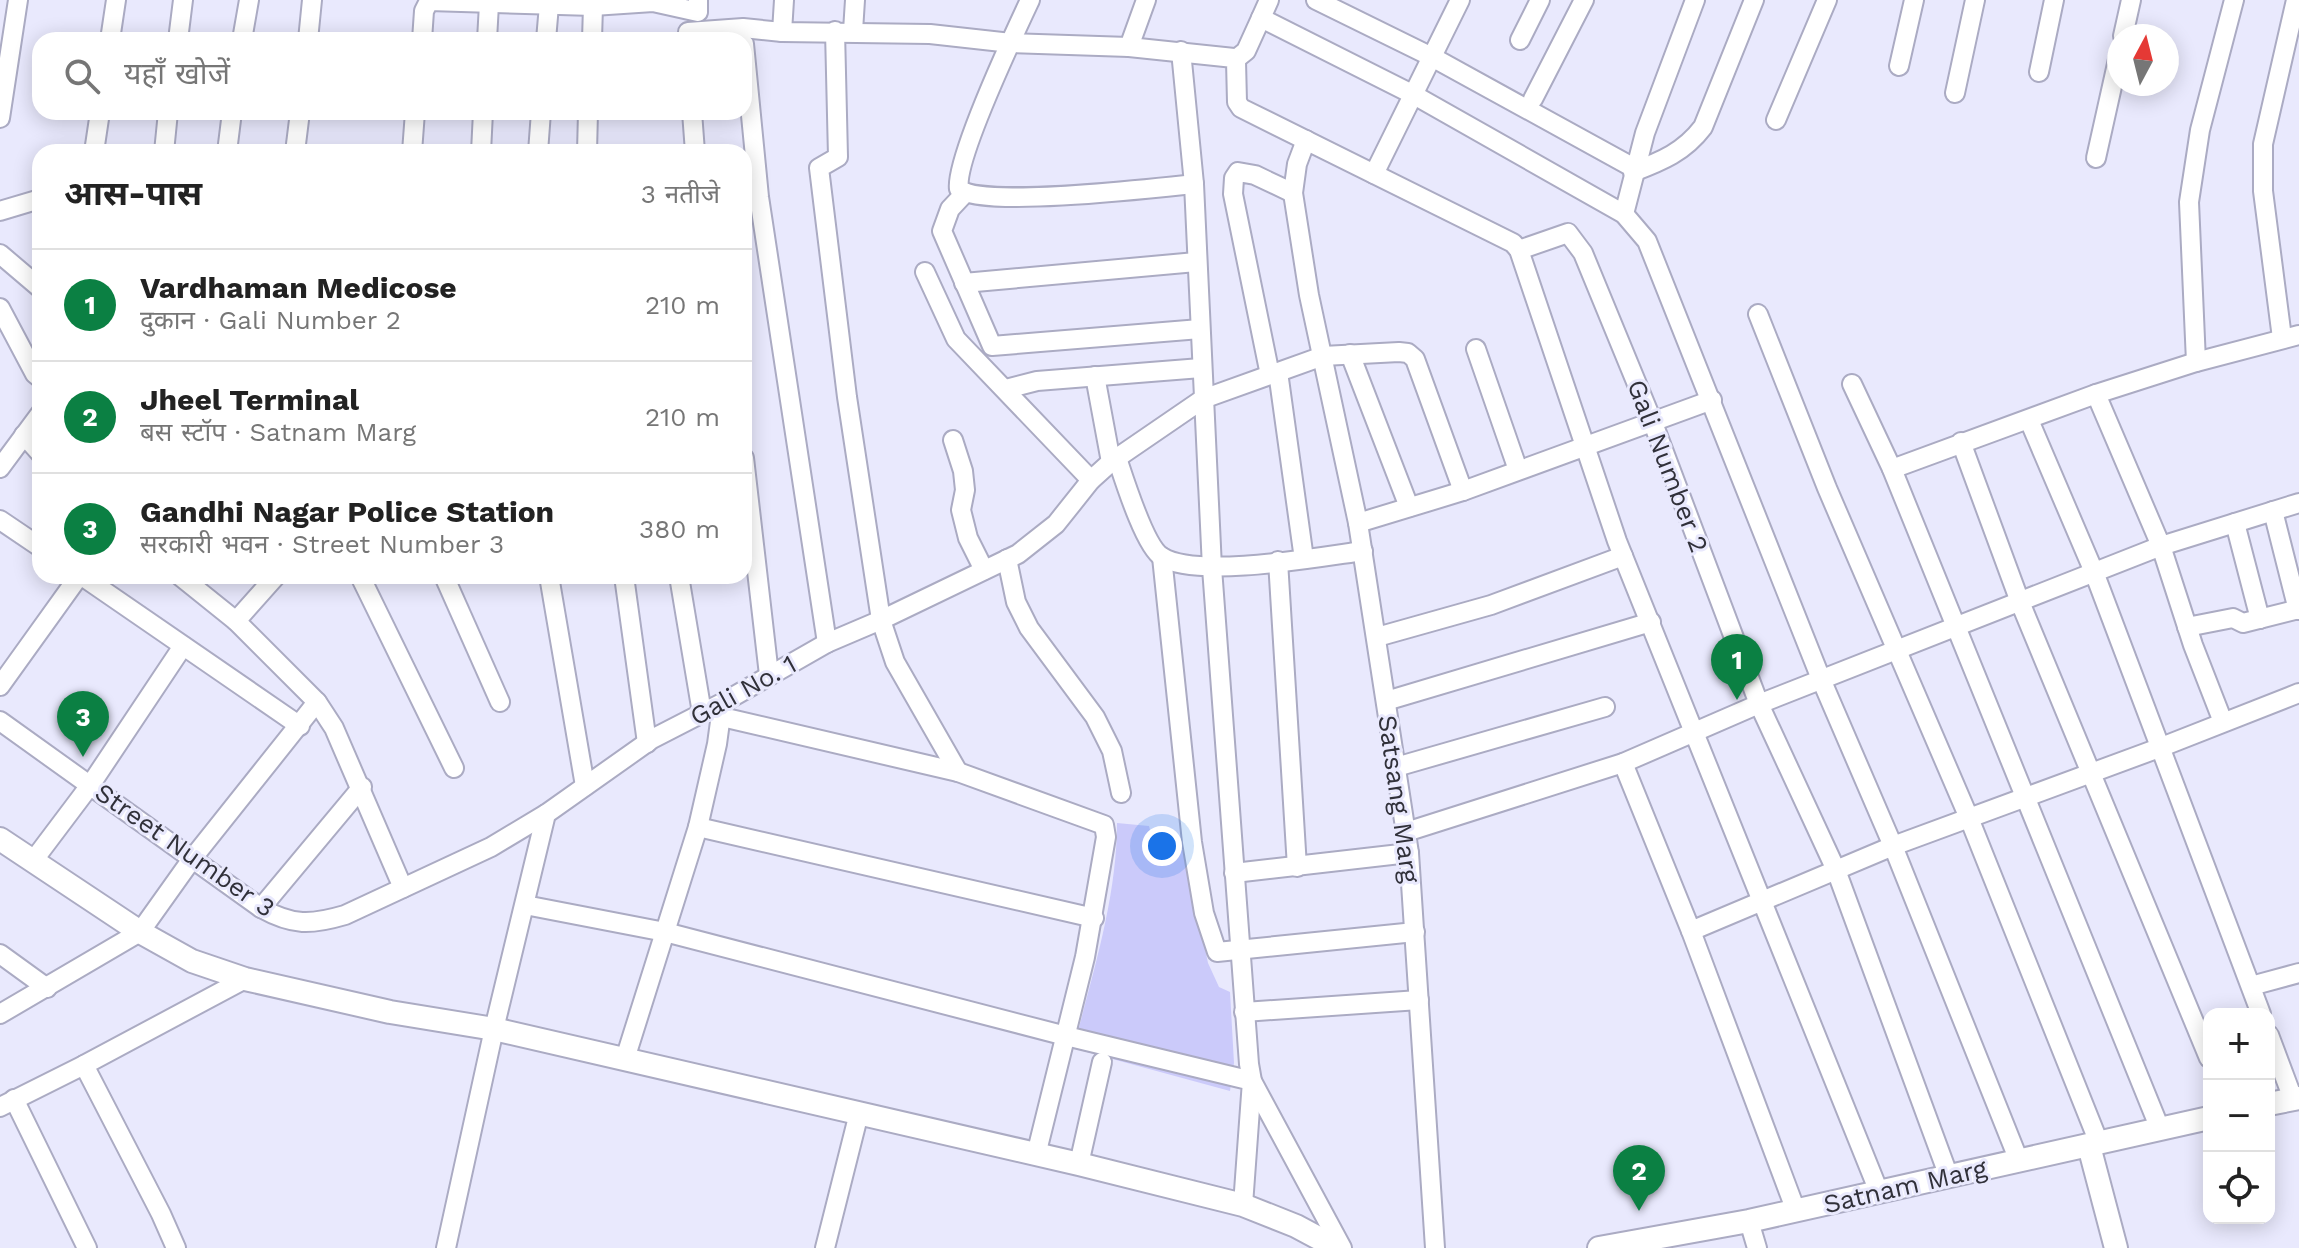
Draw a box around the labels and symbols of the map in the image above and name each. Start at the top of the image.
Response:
north arrow [2107,24,2179,96]
street label: Gali Number 2 [1621,376,1715,556]
pin: 1 [1711,634,1763,700]
street label: Gali No. 1 [685,649,801,731]
pin: 3 [57,691,109,757]
street label: Satsang Marg [1372,713,1426,885]
street label: Street Number 3 [89,777,281,923]
your location [1142,826,1182,866]
pin: 2 [1613,1145,1665,1211]
street label: Satnam Marg [1821,1153,1990,1219]

